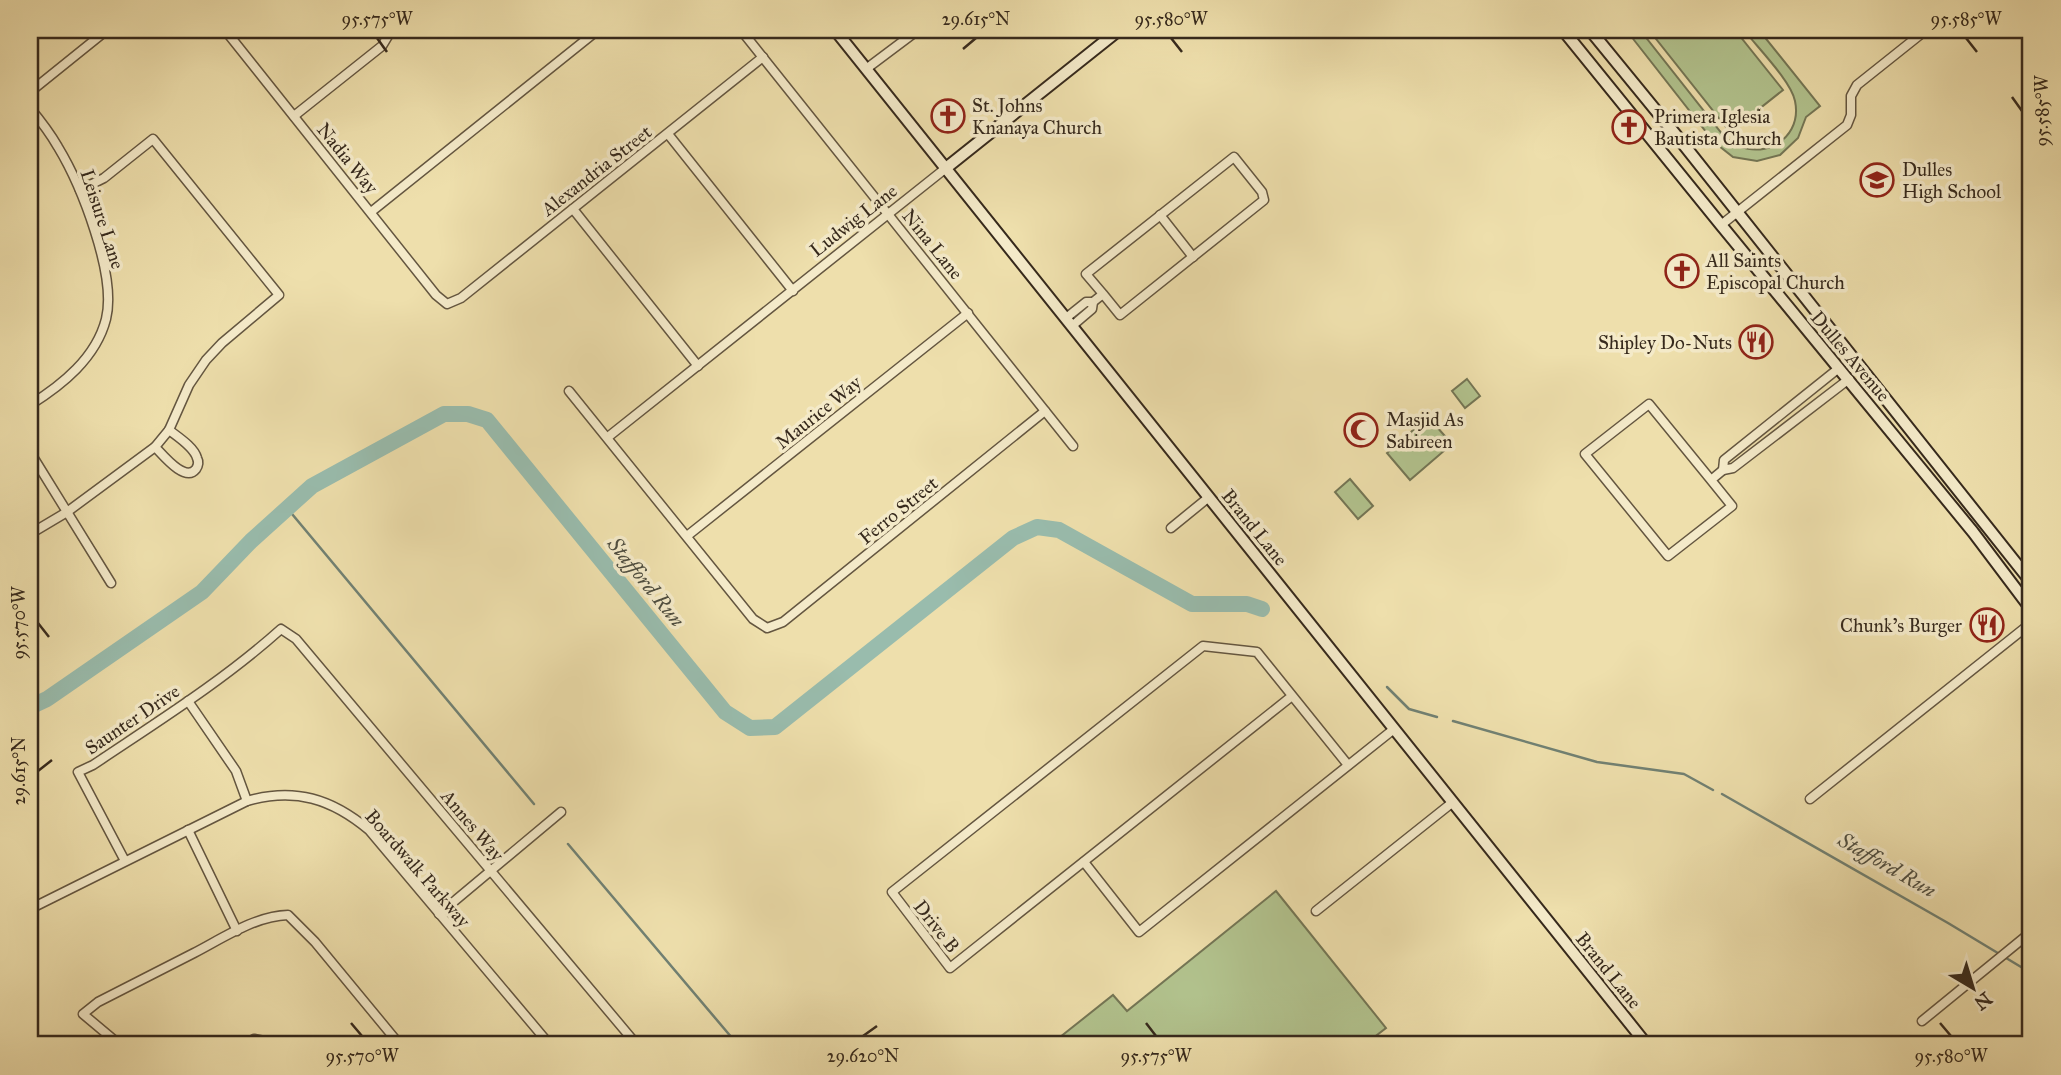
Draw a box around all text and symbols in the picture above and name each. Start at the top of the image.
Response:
text: 95.575°W [341,8,413,30]
text: 29.615°N [942,8,1010,30]
text: 95.580°W [1134,8,1208,30]
text: 95.585°W [1931,8,2002,30]
text: 95.585°W [2031,75,2053,146]
place label: St. Johns Knanaya Church [972,94,1102,139]
church icon: St. Johns Knanaya Church [929,97,967,135]
place label: Primera Iglesia Bautista Church [1654,105,1782,150]
church icon: Primera Iglesia Bautista Church [1610,108,1648,146]
street label: Nadia Way [312,118,384,199]
street label: Alexandria Street [536,120,656,221]
place label: Dulles High School [1902,158,2002,204]
school or university icon: Dulles High School [1858,161,1896,199]
street label: Leisure Lane [76,166,129,272]
street label: Ludwig Lane [805,179,902,262]
street label: Nina Lane [897,204,968,284]
place label: All Saints Episcopal Church [1705,249,1845,294]
church icon: All Saints Episcopal Church [1663,252,1701,290]
street label: Dulles Avenue [1806,306,1895,406]
restaurant icon: Shipley Do-Nuts [1737,323,1775,361]
place label: Shipley Do-Nuts [1598,331,1732,354]
street label: Maurice Way [771,370,867,454]
place label: Masjid As Sabireen [1386,408,1464,453]
mosque icon: Masjid As Sabireen [1342,411,1380,449]
street label: Ferro Street [854,471,943,549]
street label: Brand Lane [1217,484,1292,570]
water label: Stafford Run [600,531,690,634]
text: 95.570°W [8,586,30,660]
restaurant icon: Chunk's Burger [1968,606,2006,644]
place label: Chunk's Burger [1840,614,1963,638]
street label: Saunter Drive [81,679,184,759]
text: 29.615°N [8,737,30,805]
street label: Annes Way [435,784,510,867]
street label: Boardwalk Parkway [360,805,476,933]
water label: Stafford Run [1832,826,1941,905]
street label: Drive B [909,895,964,957]
street label: Brand Lane [1571,927,1646,1013]
north arrow [1938,953,2008,1023]
text: N [1970,987,1997,1015]
text: 95.570°W [325,1045,399,1067]
text: 29.620°N [827,1045,899,1067]
text: 95.575°W [1120,1045,1192,1067]
text: 95.580°W [1914,1045,1988,1067]

